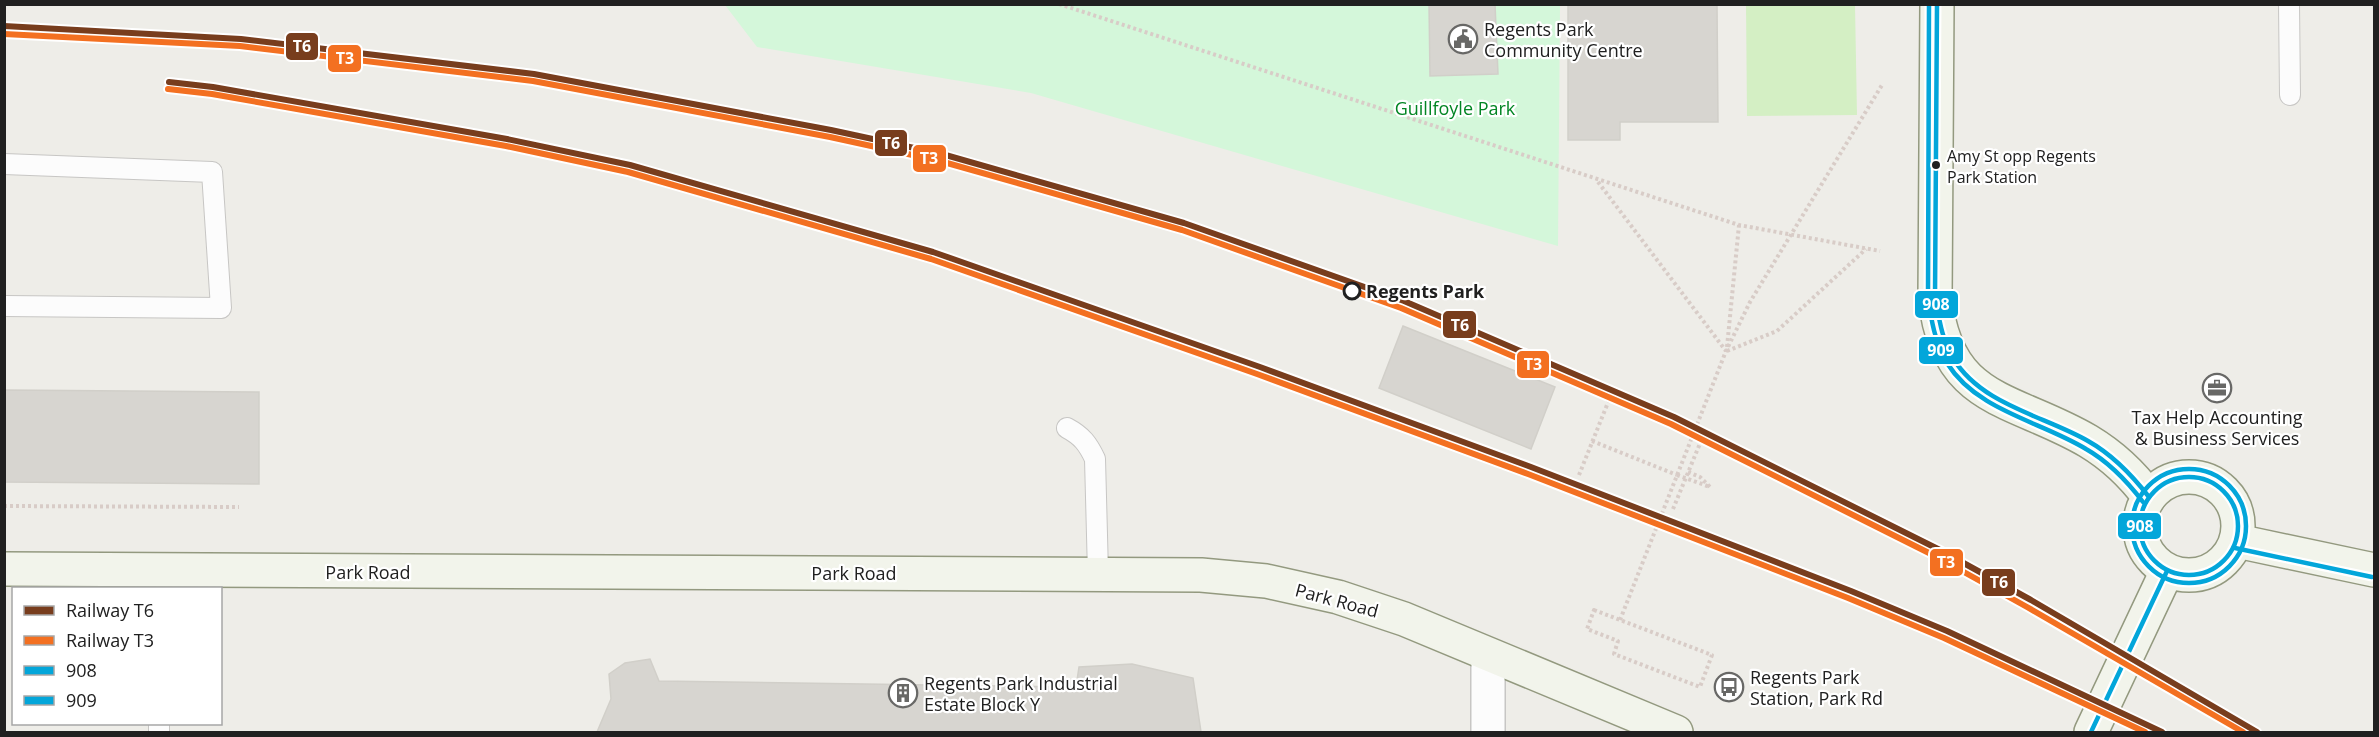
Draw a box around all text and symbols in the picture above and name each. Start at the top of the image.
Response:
place label: Regents Park Community Centre [1484,17,1643,62]
public building icon: Regents Park Community Centre [1447,23,1479,55]
line badge: T6 [285,32,319,61]
text: T6 [293,35,311,57]
line badge: T3 [327,44,362,73]
text: T3 [336,47,354,69]
park label: Guillfoyle Park [1395,96,1516,120]
line badge: T6 [874,129,908,157]
text: T6 [882,132,900,154]
line badge: T3 [912,144,947,173]
place label: Amy St opp Regents Park Station [1947,145,2096,188]
text: T3 [920,147,938,169]
marker: Amy St opp Regents Park Station [1930,159,1942,171]
place label: Regents Park [1366,279,1485,303]
marker: Regents Park [1343,282,1361,300]
line badge: 908 [1914,290,1959,319]
text: 908 [1922,293,1950,315]
line badge: T6 [1442,310,1477,339]
text: T6 [1451,314,1469,336]
line badge: 909 [1918,336,1964,365]
text: 909 [1927,339,1955,361]
line badge: T3 [1516,350,1550,379]
text: T3 [1524,353,1542,375]
office icon: Tax Help Accounting & Business Services [2201,372,2233,404]
place label: Tax Help Accounting & Business Services [2132,405,2303,450]
line badge: 908 [2117,512,2162,540]
text: 908 [2126,515,2154,537]
line badge: T3 [1929,548,1964,577]
text: T3 [1937,551,1955,573]
street label: Park Road [325,560,411,584]
street label: Park Road [811,561,897,585]
line badge: T6 [1981,568,2016,597]
text: T6 [1990,571,2008,593]
street label: Park Road [1293,577,1381,623]
legend [12,587,222,725]
text: Railway T6 [66,598,154,622]
text: Railway T3 [66,628,154,652]
text: 908 [66,658,97,682]
place label: Regents Park Station, Park Rd [1750,665,1883,710]
place label: Regents Park Industrial Estate Block Y [924,671,1118,716]
bus stop icon: Regents Park Station, Park Rd [1713,671,1745,703]
building icon: Regents Park Industrial Estate Block Y [887,677,919,709]
text: 909 [66,688,97,712]

